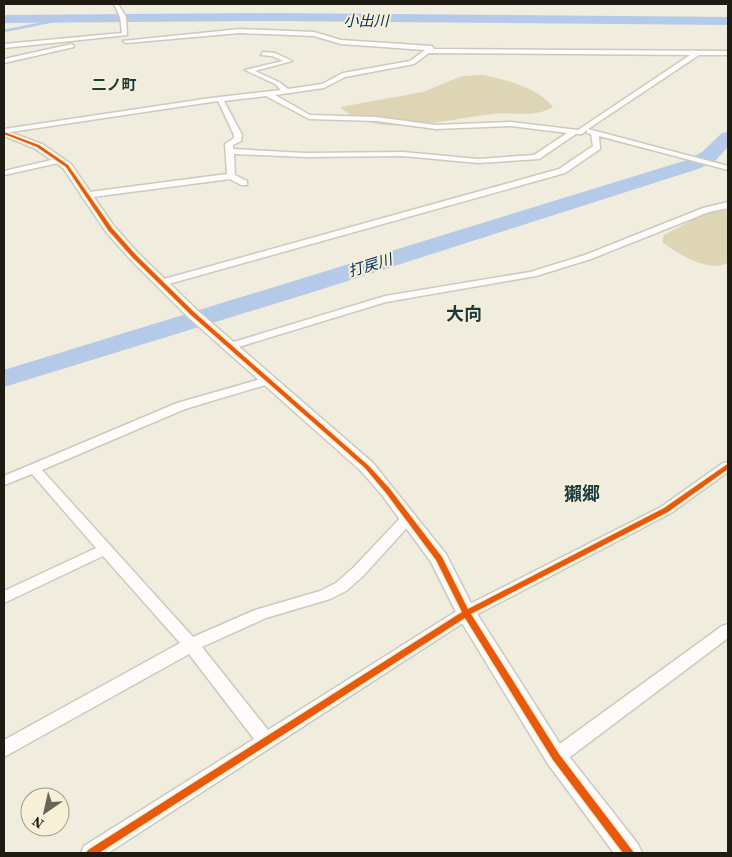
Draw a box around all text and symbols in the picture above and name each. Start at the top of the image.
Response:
water label: 小出川 [343,10,390,31]
district label: 二ノ町 [91,74,137,95]
water label: 打戻川 [345,248,396,282]
district label: 大向 [446,301,482,326]
district label: 獺郷 [564,481,600,506]
north arrow [20,787,70,837]
text: N [28,812,48,834]

